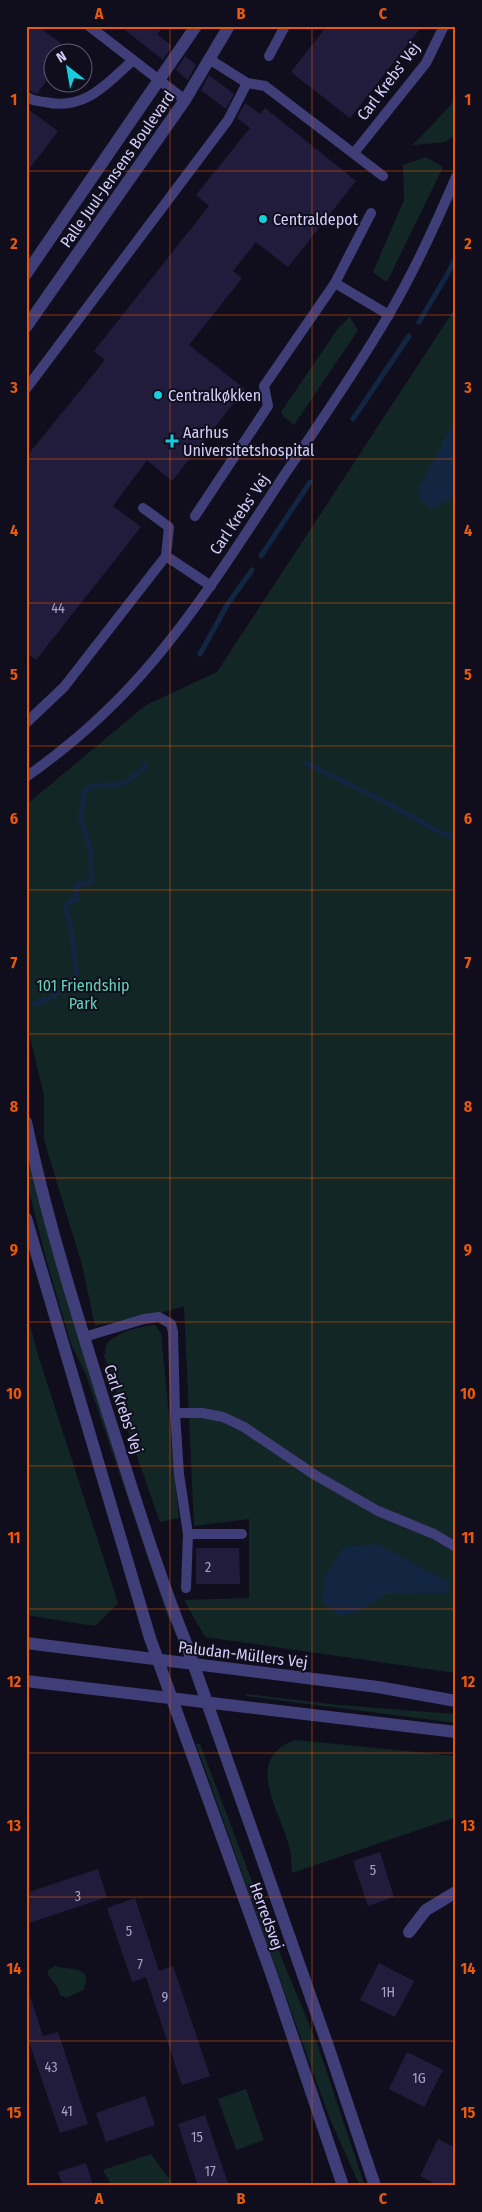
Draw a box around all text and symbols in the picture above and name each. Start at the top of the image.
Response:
text: A [94,4,104,23]
text: B [237,4,246,23]
text: C [379,4,388,23]
street label: Carl Krebs' Vej [353,39,424,124]
north arrow [42,42,92,92]
text: N [54,48,70,67]
street label: Palle Juul-Jensens Boulevard [56,87,179,251]
text: 1 [11,90,17,109]
text: 1 [465,90,471,109]
place label: Centraldepot [273,210,359,229]
marker: Centraldepot [257,213,269,225]
text: 2 [9,234,18,253]
text: 2 [463,234,472,253]
text: 3 [9,378,18,397]
text: 3 [463,378,472,397]
place label: Centralkøkken [168,386,261,405]
marker: Centralkøkken [152,389,164,401]
place label: Aarhus Universitetshospital [183,423,314,460]
marker: Aarhus Universitetshospital [165,434,179,448]
street label: Carl Krebs' Vej [206,471,273,558]
text: 4 [10,521,18,540]
text: 4 [464,521,472,540]
house number: 44 [51,600,65,617]
text: 5 [10,665,18,684]
text: 5 [464,665,472,684]
text: 6 [10,809,18,828]
text: 6 [464,809,472,828]
text: 7 [11,953,18,972]
text: 7 [465,953,472,972]
park label: 101 Friendship Park [37,976,129,1013]
text: 8 [10,1097,19,1116]
text: 8 [464,1097,473,1116]
text: 9 [10,1240,18,1259]
text: 9 [464,1240,472,1259]
street label: Carl Krebs' Vej [100,1362,147,1456]
text: 10 [6,1384,22,1403]
text: 10 [460,1384,476,1403]
text: 11 [7,1528,21,1547]
text: 11 [461,1528,475,1547]
house number: 2 [205,1559,211,1576]
street label: Paludan-Müllers Vej [177,1637,309,1672]
text: 12 [7,1672,22,1691]
text: 12 [461,1672,476,1691]
text: 13 [7,1816,22,1835]
text: 13 [461,1816,476,1835]
house number: 5 [370,1862,376,1879]
street label: Herredsvej [246,1880,287,1953]
house number: 3 [75,1888,81,1905]
house number: 5 [126,1923,132,1940]
house number: 7 [137,1956,143,1973]
text: 14 [7,1959,22,1978]
text: 14 [461,1959,476,1978]
house number: 1H [381,1984,395,2001]
house number: 9 [162,1989,169,2006]
house number: 43 [45,2059,57,2076]
house number: 1G [412,2070,426,2087]
text: 15 [7,2103,21,2122]
house number: 41 [61,2103,73,2120]
text: 15 [461,2103,475,2122]
house number: 15 [191,2129,203,2146]
house number: 17 [204,2163,216,2180]
text: A [94,2189,104,2208]
text: B [237,2189,246,2208]
text: C [379,2189,388,2208]

